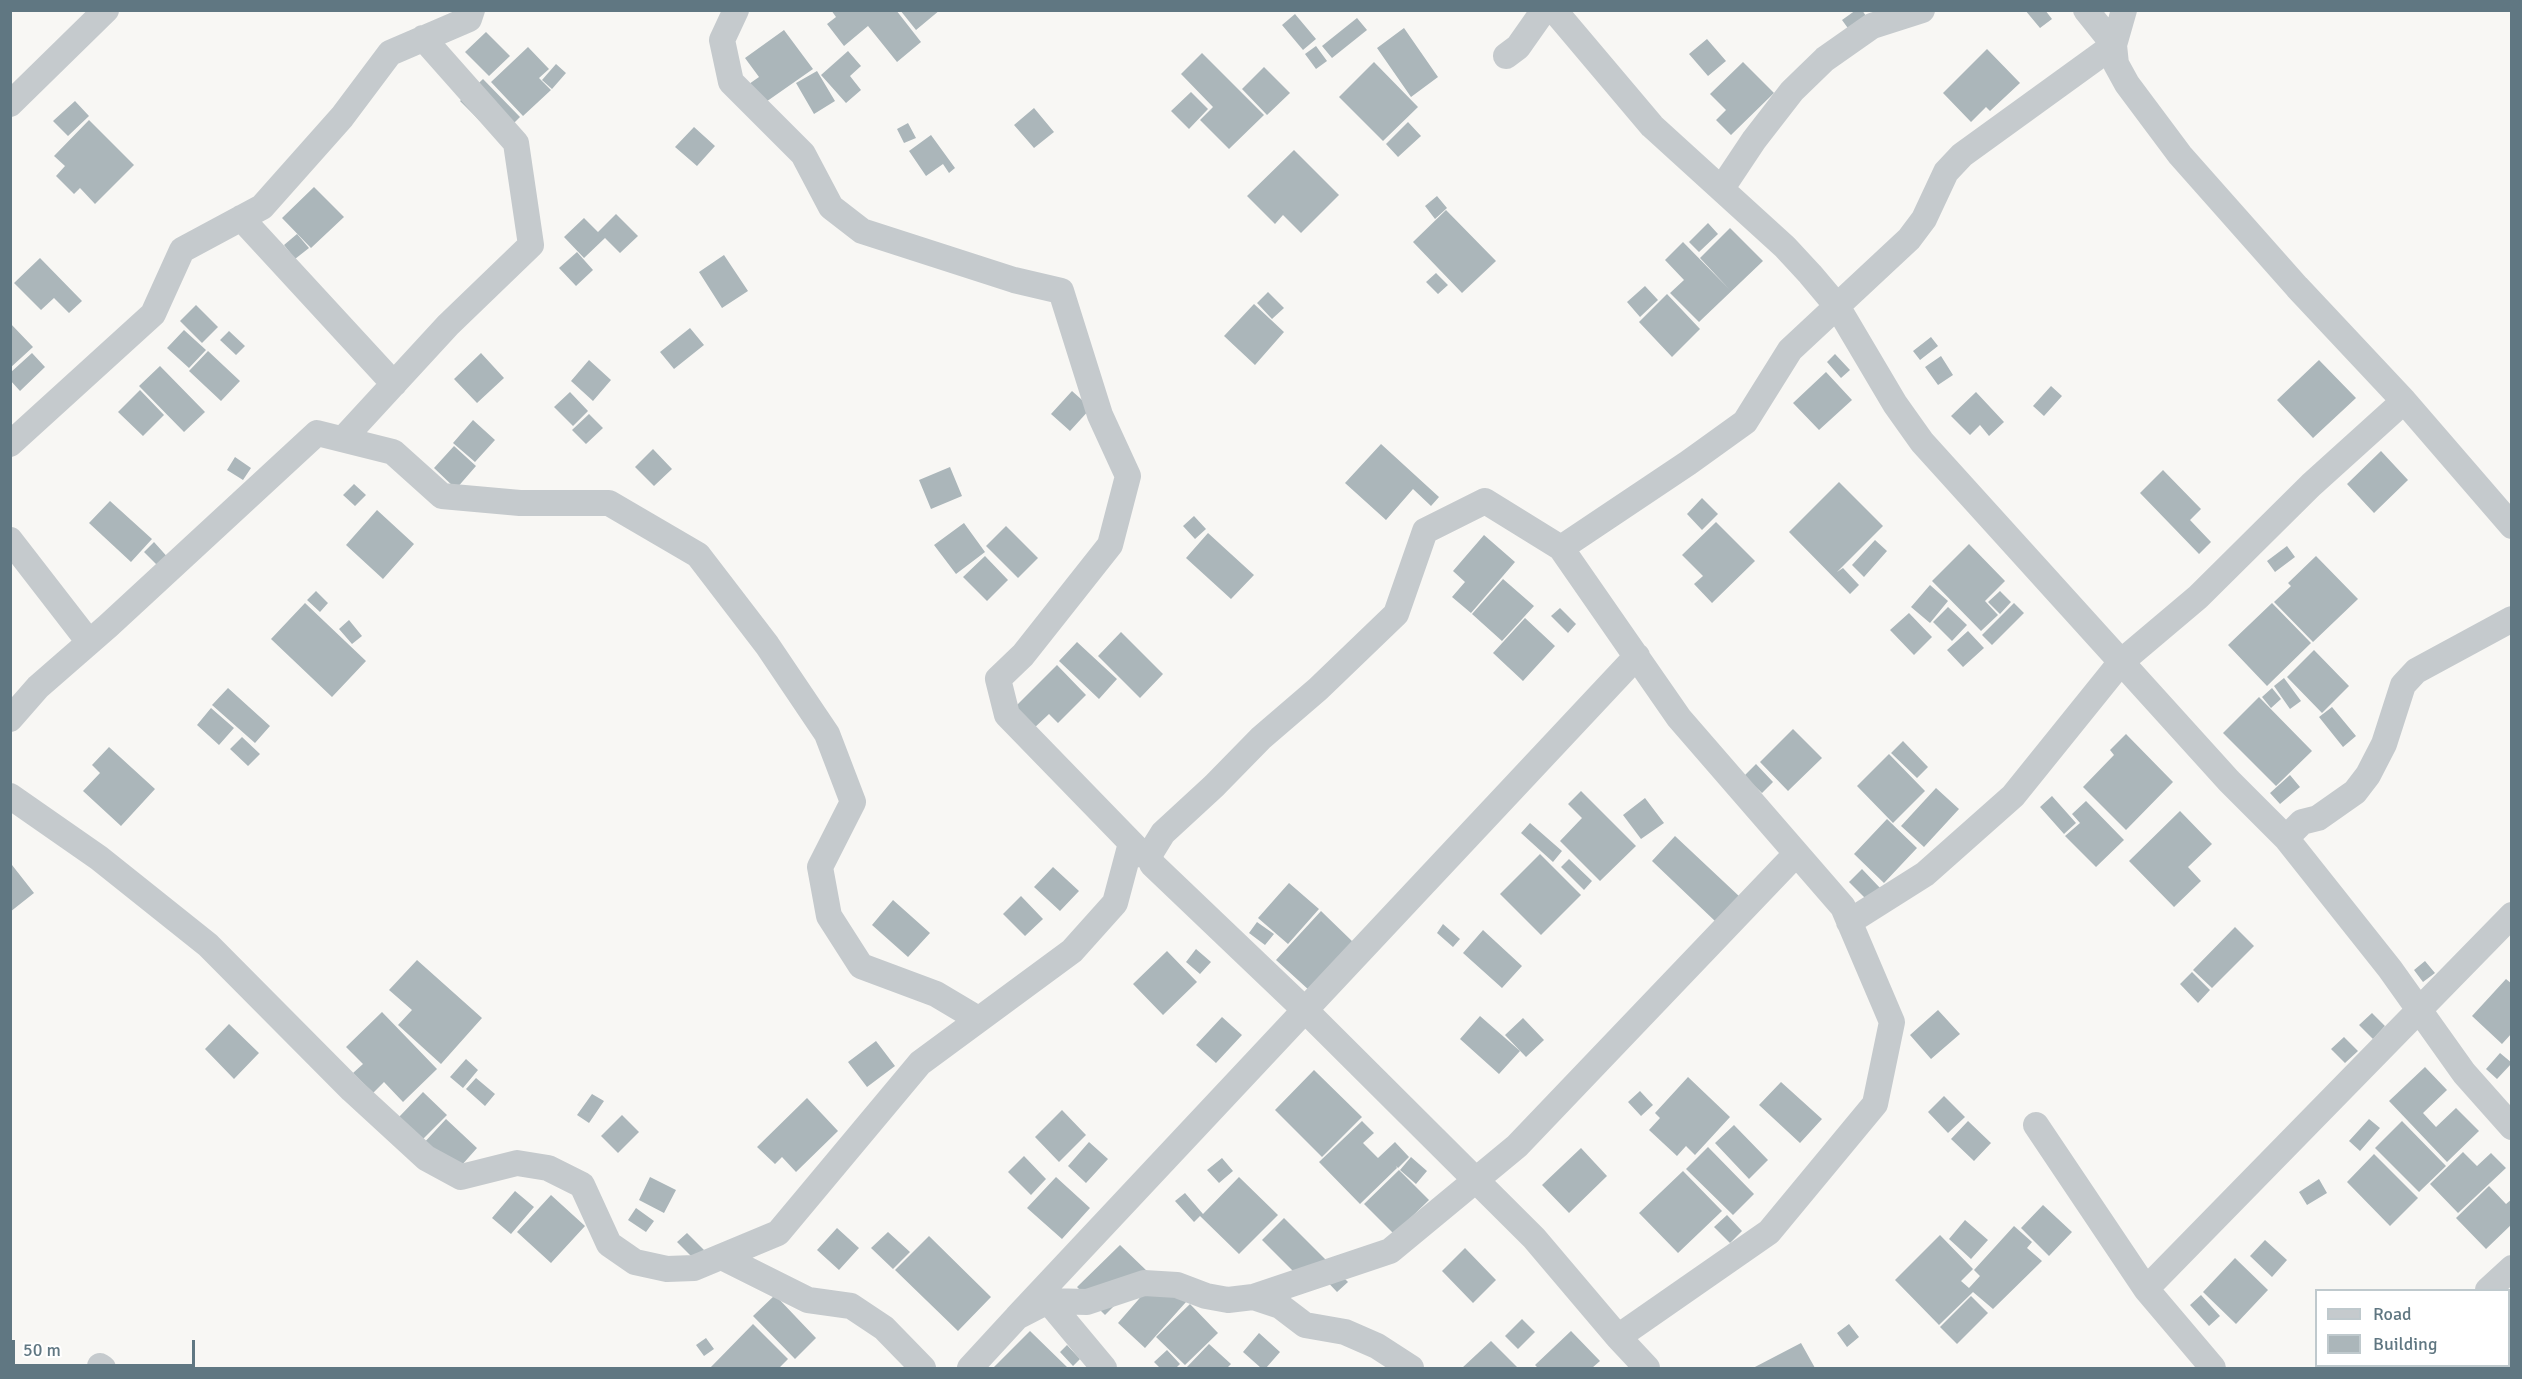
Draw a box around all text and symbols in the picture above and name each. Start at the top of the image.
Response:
legend [2315,1289,2510,1367]
text: Road [2373,1303,2412,1325]
scale bar [15,1328,198,1366]
text: Building [2373,1333,2437,1355]
text: 50 m [23,1339,61,1361]

